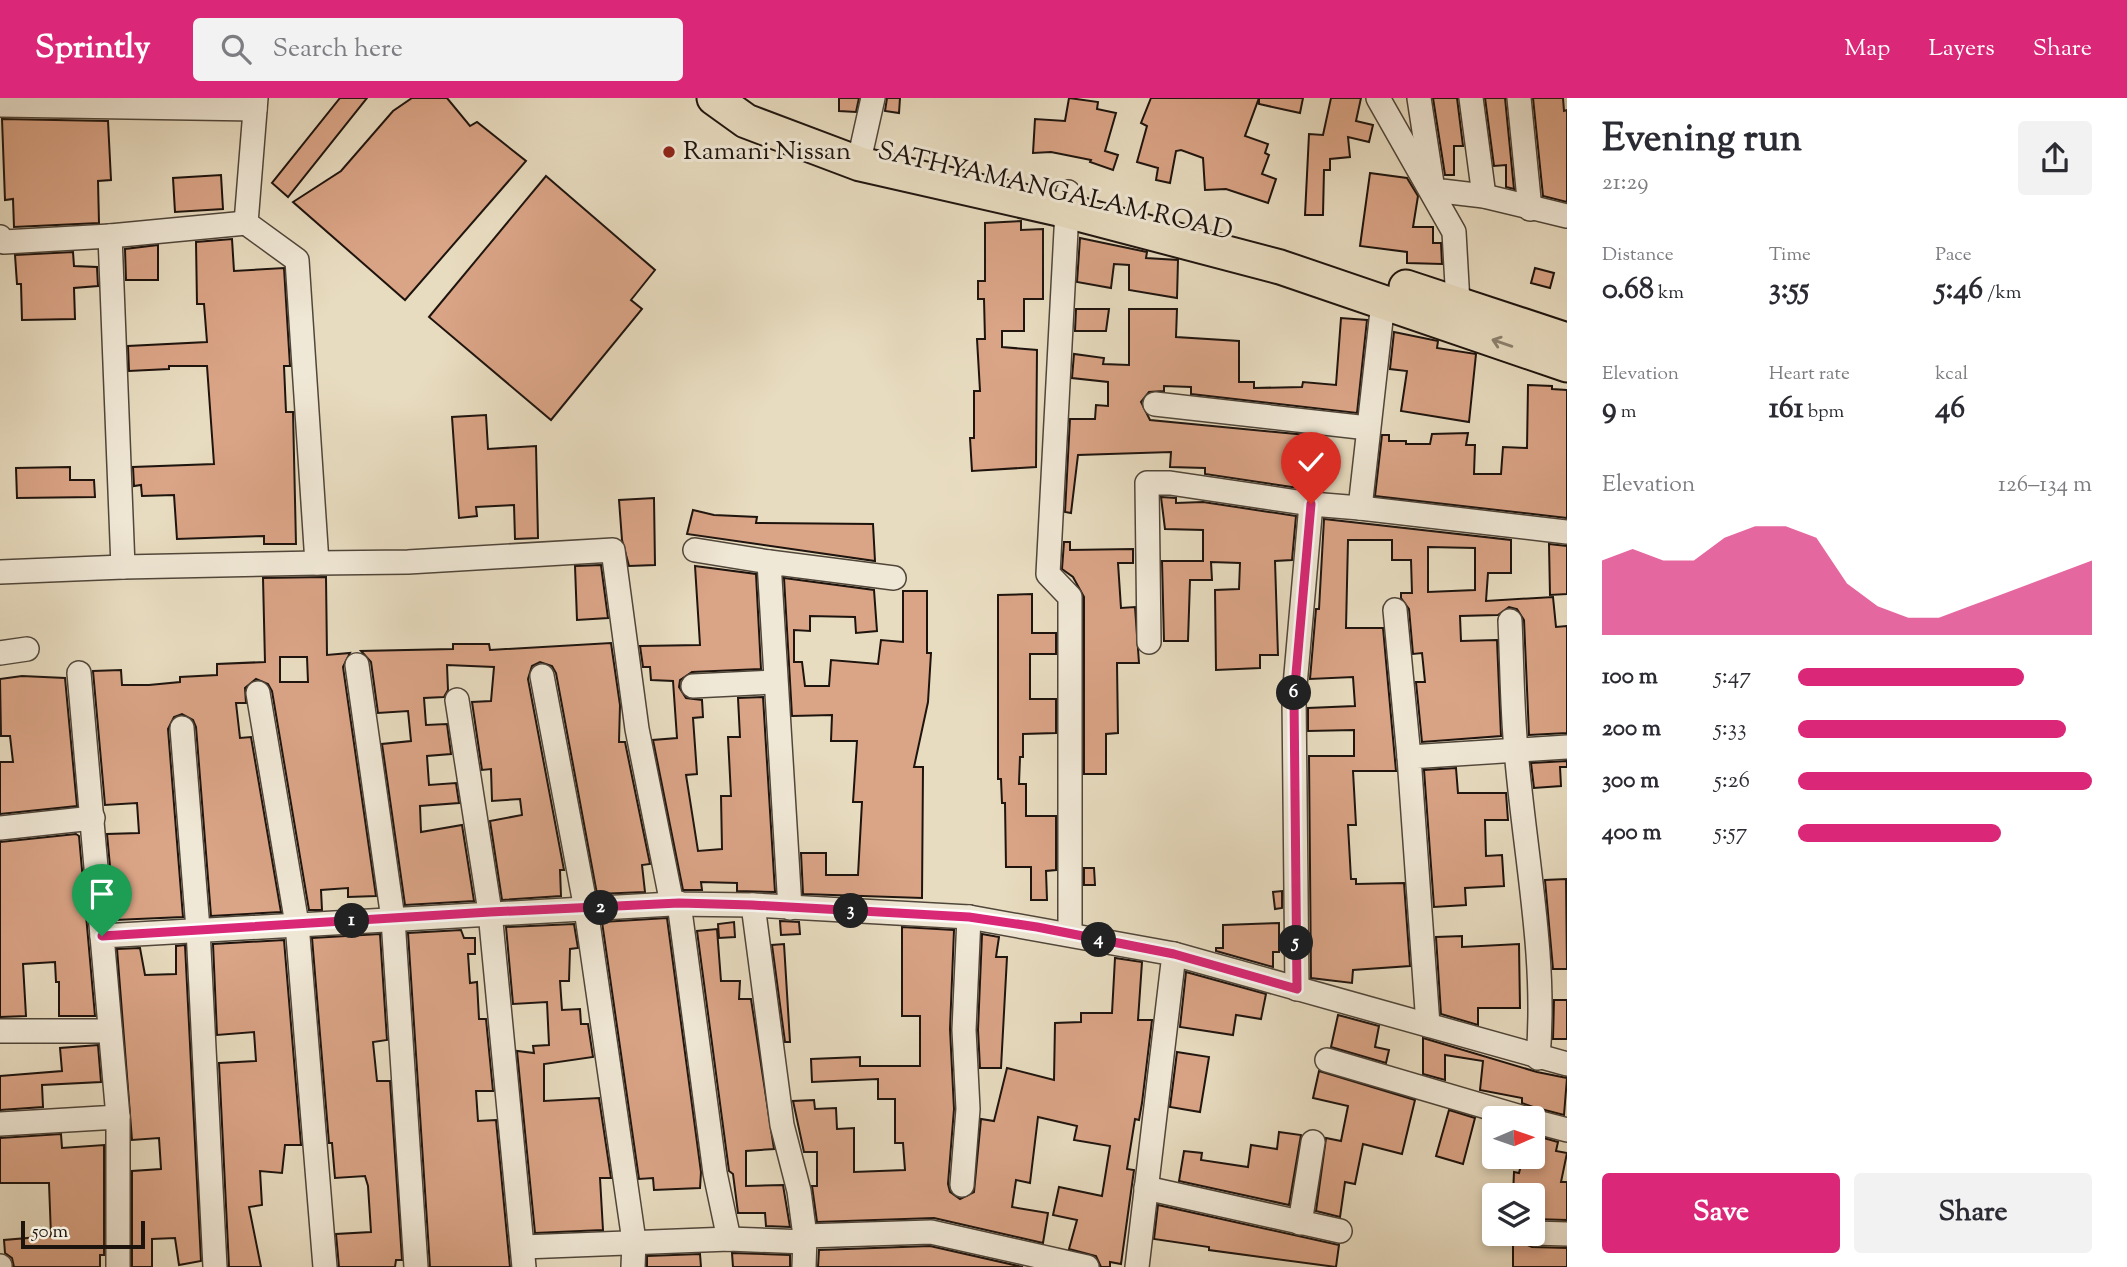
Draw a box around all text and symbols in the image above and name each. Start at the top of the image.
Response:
search box [193,18,683,81]
text: Sprintly [35,25,151,73]
icon: search [217,30,255,68]
text: Search here [273,31,403,68]
text: Map [1844,32,1890,66]
text: Layers [1928,32,1995,66]
text: Share [2033,32,2092,66]
text: Evening run [1602,114,1802,168]
button: share [2018,121,2092,195]
street label: SATHYAMANGALAM ROAD [874,133,1236,251]
place label: Ramani Nissan [683,134,851,171]
marker: Ramani Nissan [661,144,677,160]
text: 21:29 [1602,167,1649,200]
text: Distance [1602,242,1674,269]
text: Time [1769,242,1811,269]
text: Pace [1935,242,1972,269]
text: 0.68 [1602,269,1654,312]
text: 3:55 [1769,269,1809,312]
text: 5:46 [1935,269,1983,312]
text: km [1654,280,1684,307]
text: /km [1983,280,2022,307]
one-way arrow [1492,336,1514,348]
text: Elevation [1602,361,1679,388]
text: Heart rate [1769,361,1850,388]
text: kcal [1935,361,1968,388]
text: 9 [1602,388,1617,431]
text: 161 [1769,388,1804,431]
text: 46 [1935,388,1965,431]
text: m [1617,399,1636,426]
text: bpm [1804,399,1844,426]
pin [1281,432,1341,504]
icon: check [1292,443,1330,481]
text: Elevation [1602,469,1695,502]
text: 126–134 m [1998,469,2092,502]
text: 100 m [1602,661,1658,694]
text: 5:47 [1714,661,1751,694]
pin: 6 [1276,676,1312,710]
text: 6 [1289,679,1298,706]
text: 200 m [1602,713,1661,746]
text: 5:33 [1714,713,1746,746]
text: 300 m [1602,765,1659,798]
text: 5:26 [1714,765,1750,798]
text: 400 m [1602,817,1662,850]
text: 5:57 [1714,817,1747,850]
pin [72,864,132,936]
icon: arrive [83,875,121,913]
pin: 2 [584,890,618,926]
text: 2 [596,894,605,921]
pin: 3 [834,894,868,928]
text: 3 [847,897,854,924]
pin: 1 [334,904,370,938]
text: 1 [348,907,355,934]
pin: 4 [1082,922,1116,958]
text: 4 [1094,926,1103,953]
pin: 5 [1278,926,1314,960]
text: 5 [1292,929,1299,956]
north arrow [1482,1106,1545,1169]
map controls [1482,1106,1545,1246]
button: Save [1602,1173,1840,1253]
button: Share [1854,1173,2092,1253]
button: layers [1482,1183,1545,1246]
scale bar [21,1218,145,1250]
text: 50 m [32,1219,68,1246]

